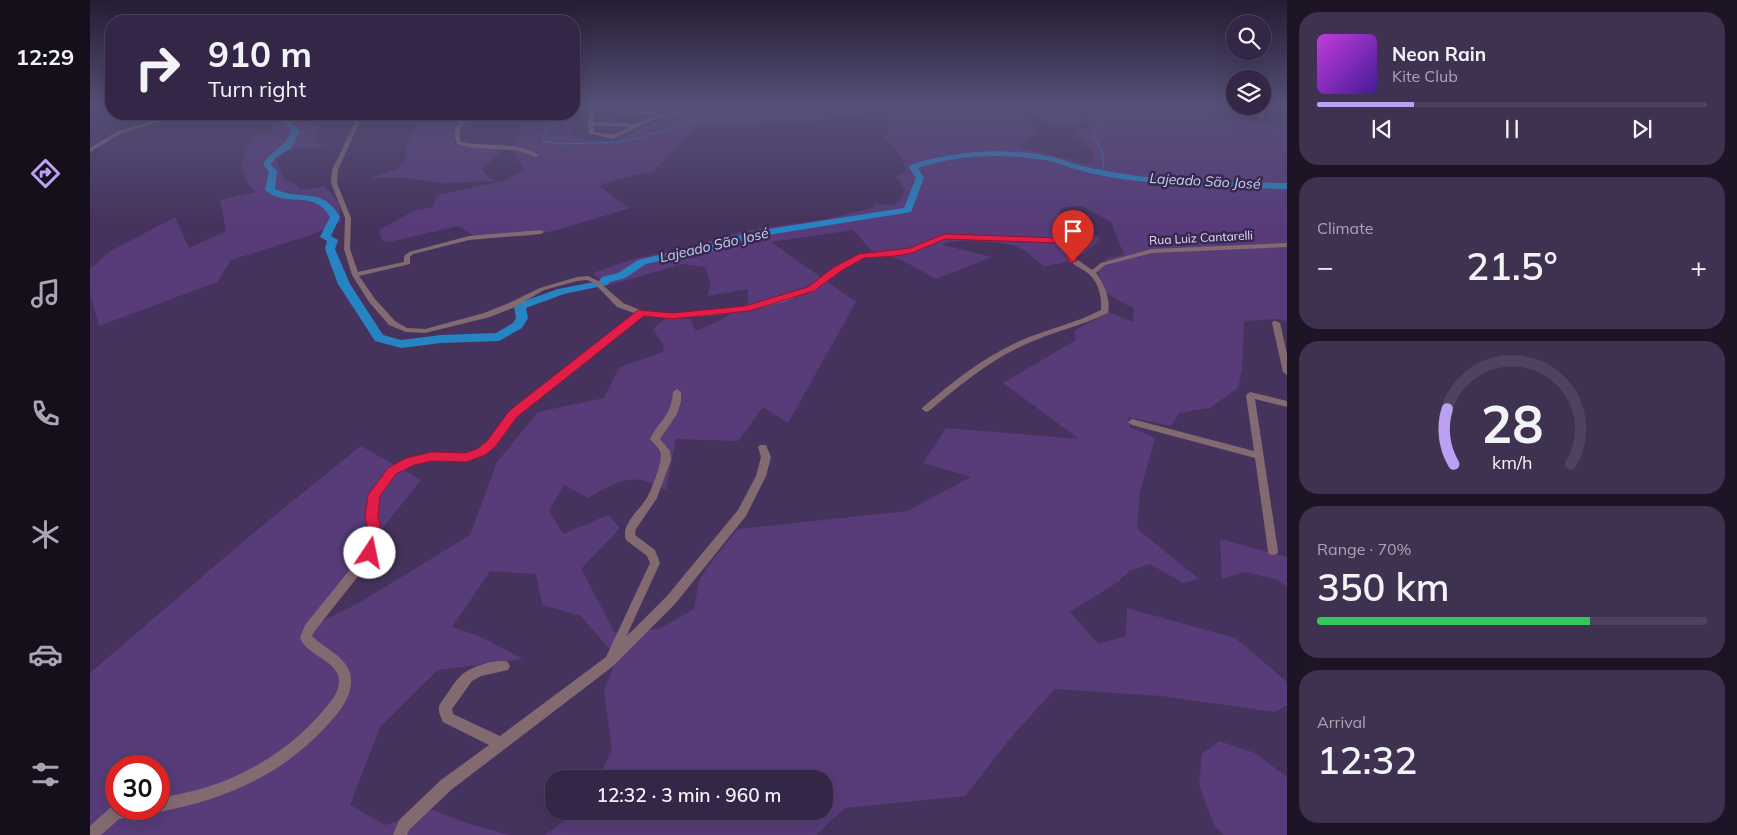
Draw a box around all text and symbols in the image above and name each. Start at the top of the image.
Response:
map controls [1226,15,1271,115]
button: search [1226,15,1271,60]
text: 910 m [208,32,312,76]
icon: right [125,35,190,100]
text: Neon Rain [1392,42,1486,66]
text: 12:29 [16,43,74,71]
text: Kite Club [1392,66,1458,86]
button: layers [1226,70,1271,115]
text: Turn right [208,75,306,103]
icon: previous [1368,115,1396,143]
icon: pause [1498,115,1526,143]
icon: next [1628,115,1656,143]
icon: directions [28,156,63,191]
water label: Lajeado São José [1149,169,1261,193]
pin [1052,210,1094,261]
icon: arrive [1059,217,1087,245]
text: Climate [1317,218,1373,238]
water label: Lajeado São José [658,224,771,266]
street label: Rua Luiz Cantarelli [1149,227,1254,248]
text: 21.5° [1466,242,1558,290]
text: − [1317,249,1334,284]
text: + [1690,249,1707,284]
icon: music [28,276,63,311]
text: 28 [1481,391,1543,456]
icon: phone [28,396,63,431]
text: km/h [1492,451,1532,473]
icon: climate [28,517,63,552]
position arrow [343,526,395,578]
text: Range · 70% [1317,539,1412,559]
text: 350 km [1317,563,1450,611]
icon: car [28,637,63,672]
text: Arrival [1317,712,1366,732]
text: 12:32 [1317,736,1417,784]
speed limit sign: 30 [105,755,170,820]
icon: filters [28,757,63,792]
text: 12:32 · 3 min · 960 m [596,783,782,807]

